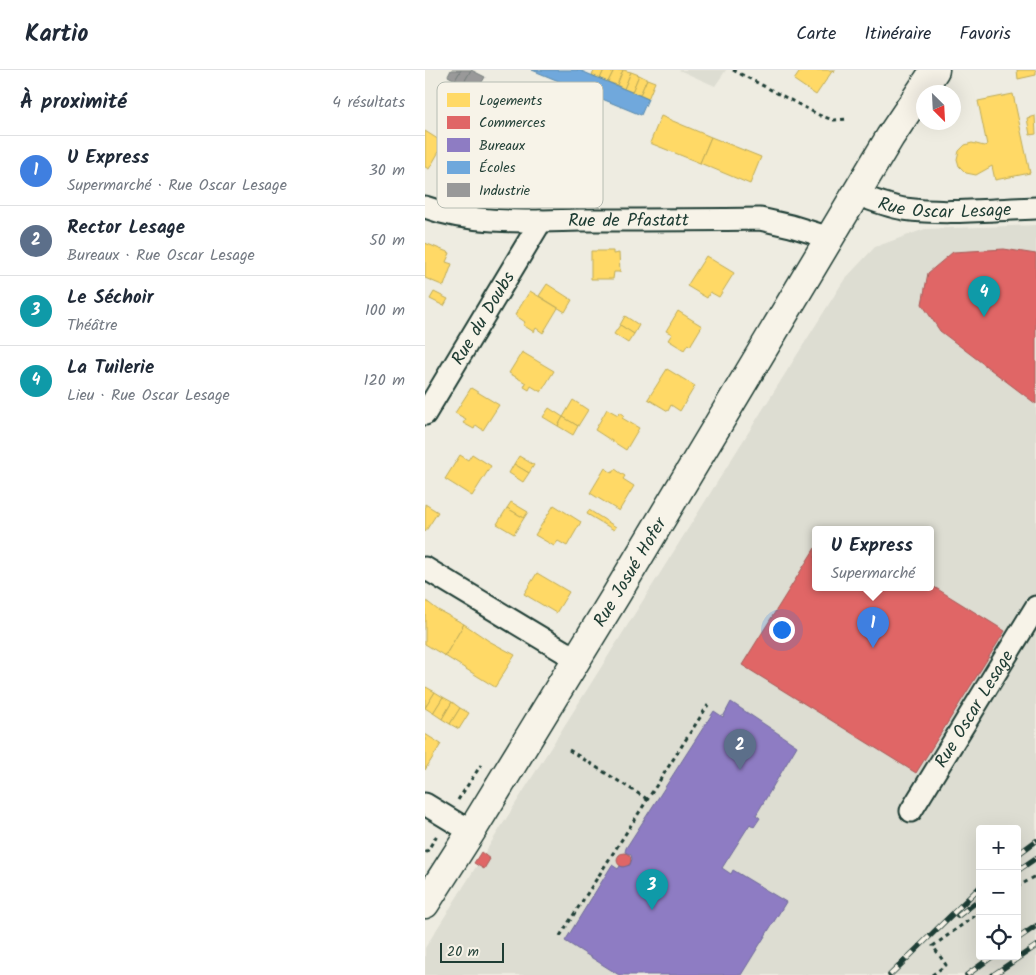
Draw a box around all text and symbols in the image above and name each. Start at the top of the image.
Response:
text: Kartio [25,15,88,54]
text: Carte [796,20,836,49]
text: Itinéraire [864,20,931,49]
text: Favoris [959,20,1011,49]
legend [437,82,603,208]
north arrow [916,85,961,130]
text: À proximité [20,86,127,119]
text: 4 résultats [332,90,405,115]
text: Logements [479,90,542,112]
text: Commerces [479,112,545,134]
text: Bureaux [479,135,526,157]
text: U Express [67,143,149,173]
text: Écoles [479,157,515,179]
text: 1 [34,158,38,183]
text: 30 m [369,158,405,183]
text: Supermarché · Rue Oscar Lesage [67,173,287,198]
text: Industrie [479,180,531,202]
street label: Rue Oscar Lesage [874,190,1012,228]
street label: Rue de Pfastatt [568,207,690,236]
text: Rector Lesage [67,213,185,243]
text: 2 [31,228,41,253]
text: 50 m [369,228,405,253]
text: Bureaux · Rue Oscar Lesage [67,243,255,268]
street label: Rue du Doubs [445,266,524,371]
pin: 4 [968,276,1000,317]
text: Le Séchoir [67,283,154,313]
text: 3 [32,298,40,323]
text: 100 m [365,298,405,323]
text: Théâtre [67,313,117,338]
text: La Tuilerie [67,353,154,383]
text: 4 [32,368,40,393]
text: 120 m [364,368,405,393]
text: Lieu · Rue Oscar Lesage [67,383,230,408]
street label: Rue Josué Hofer [587,511,676,633]
popup [812,526,934,591]
text: U Express [831,531,913,561]
text: Supermarché [831,561,915,586]
pin: 1 [857,607,889,648]
your location [769,617,795,643]
street label: Rue Oscar Lesage [928,645,1022,774]
pin: 2 [724,729,756,770]
map controls [976,825,1021,960]
button: + [976,825,1021,870]
pin: 3 [636,869,668,910]
button: − [976,870,1021,915]
button: locate [976,915,1021,960]
scale bar [440,940,504,963]
text: 20 m [447,941,479,963]

